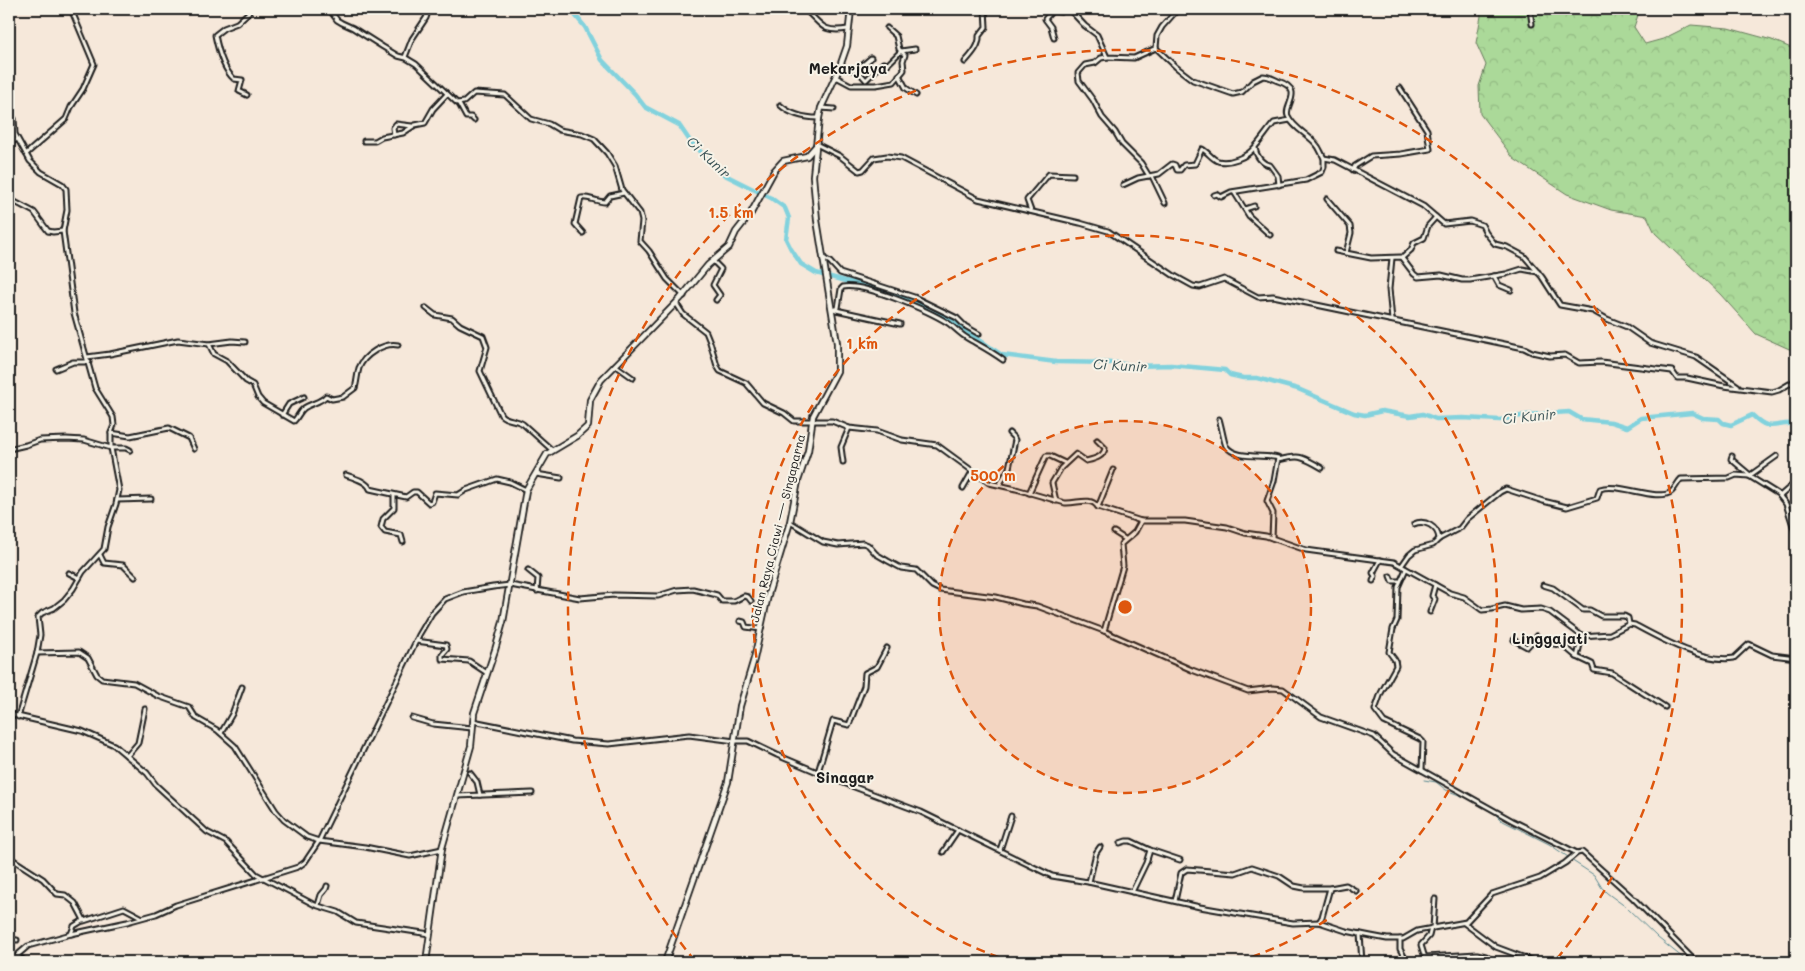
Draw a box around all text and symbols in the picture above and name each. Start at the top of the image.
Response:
district label: Mekarjaya [809,58,887,78]
water label: Ci Kunir [683,132,735,182]
text: 1.5 km [708,202,754,222]
text: 1 km [846,333,878,353]
water label: Ci Kunir [1093,354,1147,376]
water label: Ci Kunir [1501,404,1557,428]
street label: Jalan Raya Ciawi — Singaparna [746,432,808,624]
text: 500 m [970,465,1016,485]
centre of rings [1116,598,1134,616]
district label: Linggajati [1512,628,1588,648]
district label: Sinagar [816,767,874,787]

